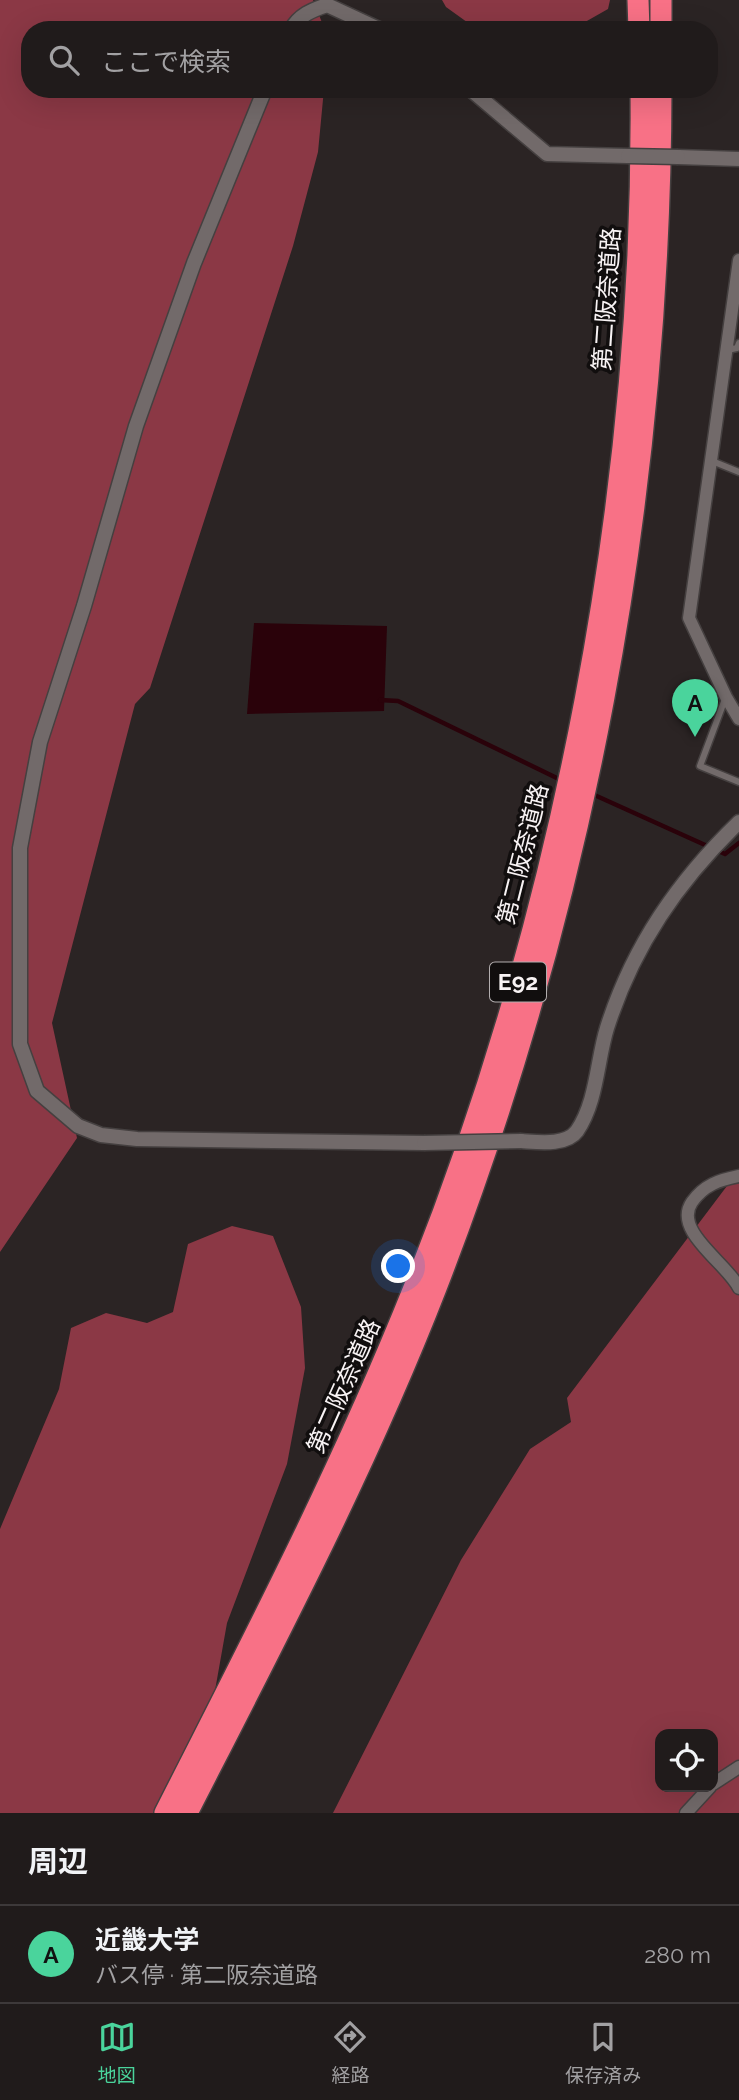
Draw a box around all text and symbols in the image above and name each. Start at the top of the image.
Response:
search box [21,21,718,98]
icon: search [45,41,83,79]
text: ここで検索 [101,47,231,77]
street label: 第二阪奈道路 [587,226,626,372]
pin: A [672,679,718,737]
street label: 第二阪奈道路 [491,781,554,927]
road number: E92 [490,962,546,1001]
your location [381,1249,415,1283]
street label: 第二阪奈道路 [301,1314,386,1457]
map controls [655,1729,718,1792]
button: locate [655,1729,718,1792]
text: 周辺 [28,1844,88,1879]
text: 近畿大学 [95,1925,199,1955]
text: A [43,1941,59,1968]
text: 280 m [644,1941,711,1968]
text: バス停 · 第二阪奈道路 [95,1961,318,1988]
tab: 地図 [98,2018,136,2087]
tab: 経路 [331,2018,369,2087]
tab: 保存済み [565,2018,641,2087]

